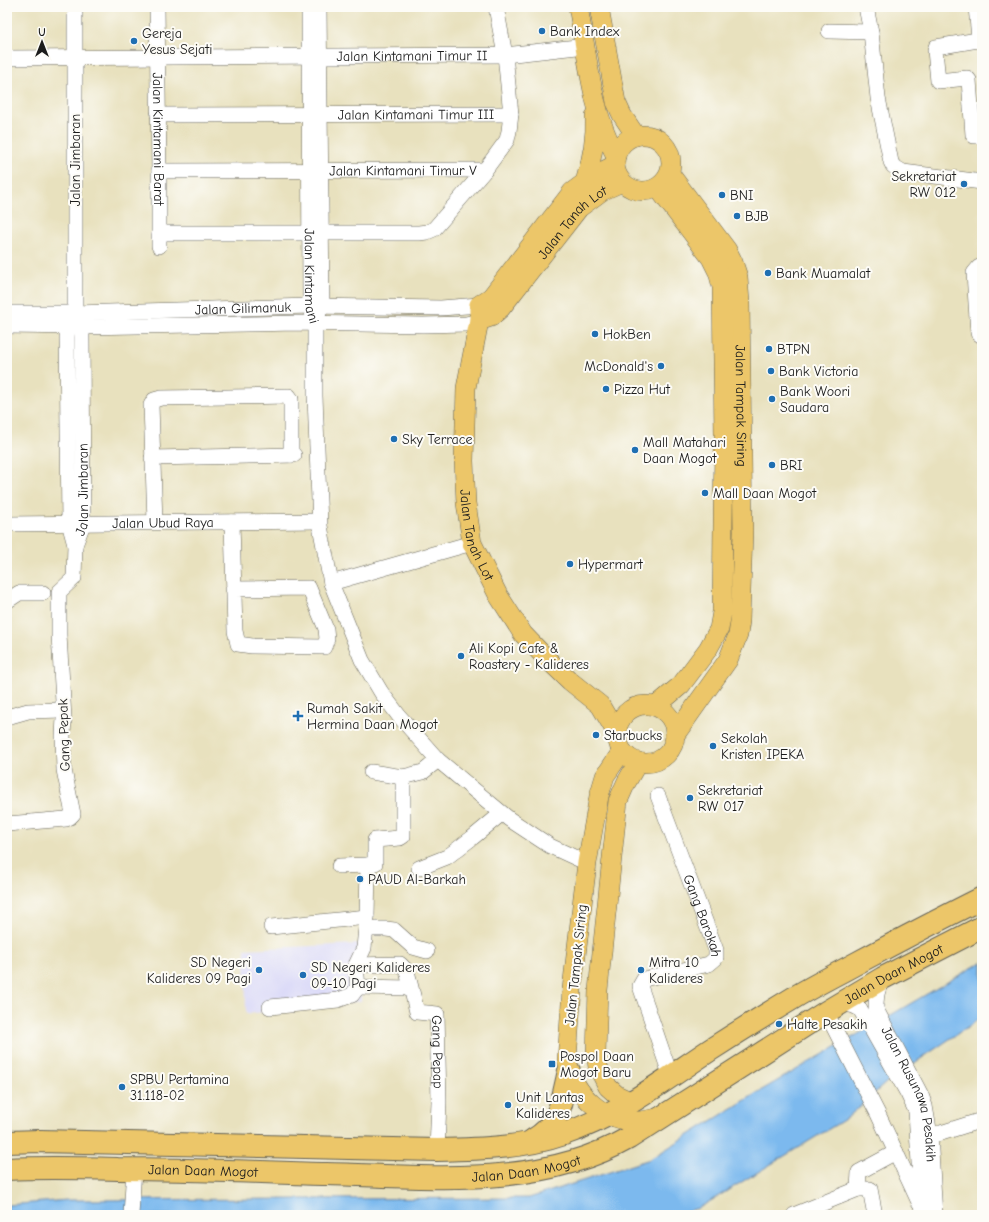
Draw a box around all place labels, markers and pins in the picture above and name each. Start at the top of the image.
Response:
place label: Bank Index [550,23,620,40]
place label: Gereja Yesus Sejati [142,25,212,58]
marker: Bank Index [537,26,547,36]
marker: Gereja Yesus Sejati [129,36,139,46]
place label: Sekretariat RW 012 [891,168,957,201]
marker: Sekretariat RW 012 [959,179,969,189]
place label: BNI [730,187,753,204]
marker: BNI [717,190,727,200]
place label: BJB [745,208,769,225]
marker: BJB [732,211,742,221]
place label: Bank Muamalat [776,265,871,282]
marker: Bank Muamalat [763,268,773,278]
place label: HokBen [603,326,651,343]
marker: HokBen [590,329,600,339]
place label: BTPN [777,341,810,358]
marker: BTPN [764,344,774,354]
place label: McDonald's [584,358,653,375]
marker: McDonald's [656,361,666,371]
place label: Bank Victoria [779,363,859,380]
marker: Bank Victoria [766,366,776,376]
place label: Pizza Hut [614,381,671,398]
place label: Bank Woori Saudara [780,383,850,416]
marker: Pizza Hut [601,384,611,394]
marker: Bank Woori Saudara [767,394,777,404]
place label: Sky Terrace [402,431,472,448]
marker: Sky Terrace [389,434,399,444]
place label: Mall Matahari Daan Mogot [643,434,726,467]
marker: Mall Matahari Daan Mogot [630,445,640,455]
place label: BRI [780,457,803,474]
marker: BRI [767,460,777,470]
place label: Mall Daan Mogot [713,485,817,502]
marker: Mall Daan Mogot [700,488,710,498]
place label: Hypermart [578,556,644,573]
marker: Hypermart [565,559,575,569]
place label: Ali Kopi Cafe & Roastery - Kalideres [469,640,589,673]
marker: Ali Kopi Cafe & Roastery - Kalideres [456,651,466,661]
place label: Rumah Sakit Hermina Daan Mogot [307,700,439,733]
marker: Rumah Sakit Hermina Daan Mogot [292,710,304,722]
place label: Starbucks [604,727,662,744]
marker: Starbucks [591,730,601,740]
place label: Sekolah Kristen IPEKA [721,730,804,763]
marker: Sekolah Kristen IPEKA [708,741,718,751]
place label: Sekretariat RW 017 [698,782,764,815]
marker: Sekretariat RW 017 [685,793,695,803]
place label: PAUD Al-Barkah [368,871,466,888]
marker: PAUD Al-Barkah [355,874,365,884]
place label: SD Negeri Kalideres 09 Pagi [147,954,251,987]
place label: Mitra 10 Kalideres [649,954,703,987]
place label: SD Negeri Kalideres 09-10 Pagi [311,959,430,992]
marker: SD Negeri Kalideres 09 Pagi [254,965,264,975]
marker: Mitra 10 Kalideres [636,965,646,975]
marker: SD Negeri Kalideres 09-10 Pagi [298,970,308,980]
place label: Halte Pesakih [787,1016,867,1033]
marker: Halte Pesakih [774,1019,784,1029]
place label: Pospol Daan Mogot Baru [560,1048,634,1081]
marker: Pospol Daan Mogot Baru [547,1059,557,1069]
place label: SPBU Pertamina 31.118-02 [130,1071,229,1104]
marker: SPBU Pertamina 31.118-02 [117,1082,127,1092]
place label: Unit Lantas Kalideres [516,1089,584,1122]
marker: Unit Lantas Kalideres [503,1100,513,1110]

